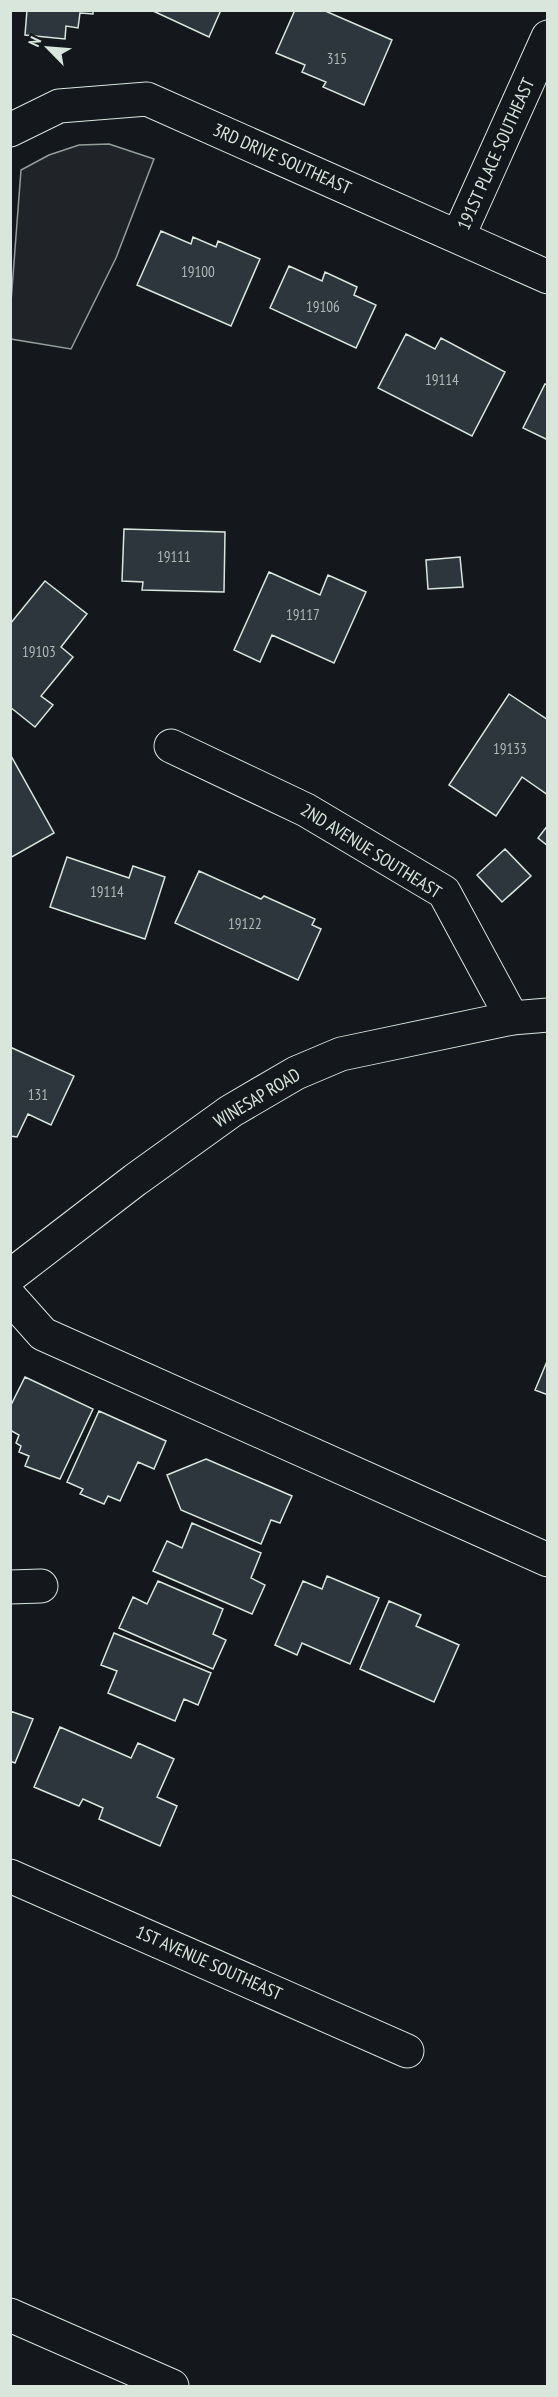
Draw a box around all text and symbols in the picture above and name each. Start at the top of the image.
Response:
north arrow [18,18,78,78]
text: N [24,34,45,50]
house number: 315 [327,49,347,68]
street label: 191ST PLACE SOUTHEAST [452,74,539,233]
street label: 3RD DRIVE SOUTHEAST [210,118,355,199]
house number: 19100 [181,262,215,281]
house number: 19106 [306,297,340,316]
house number: 19114 [425,370,459,389]
house number: 19111 [157,547,191,566]
house number: 19117 [286,605,320,624]
house number: 19103 [22,642,56,661]
house number: 19133 [493,739,527,758]
street label: 2ND AVENUE SOUTHEAST [297,798,446,903]
house number: 19114 [90,882,124,901]
house number: 19122 [228,914,262,933]
street label: WINESAP ROAD [209,1063,304,1132]
house number: 131 [28,1085,48,1104]
street label: 1ST AVENUE SOUTHEAST [132,1920,286,2005]

